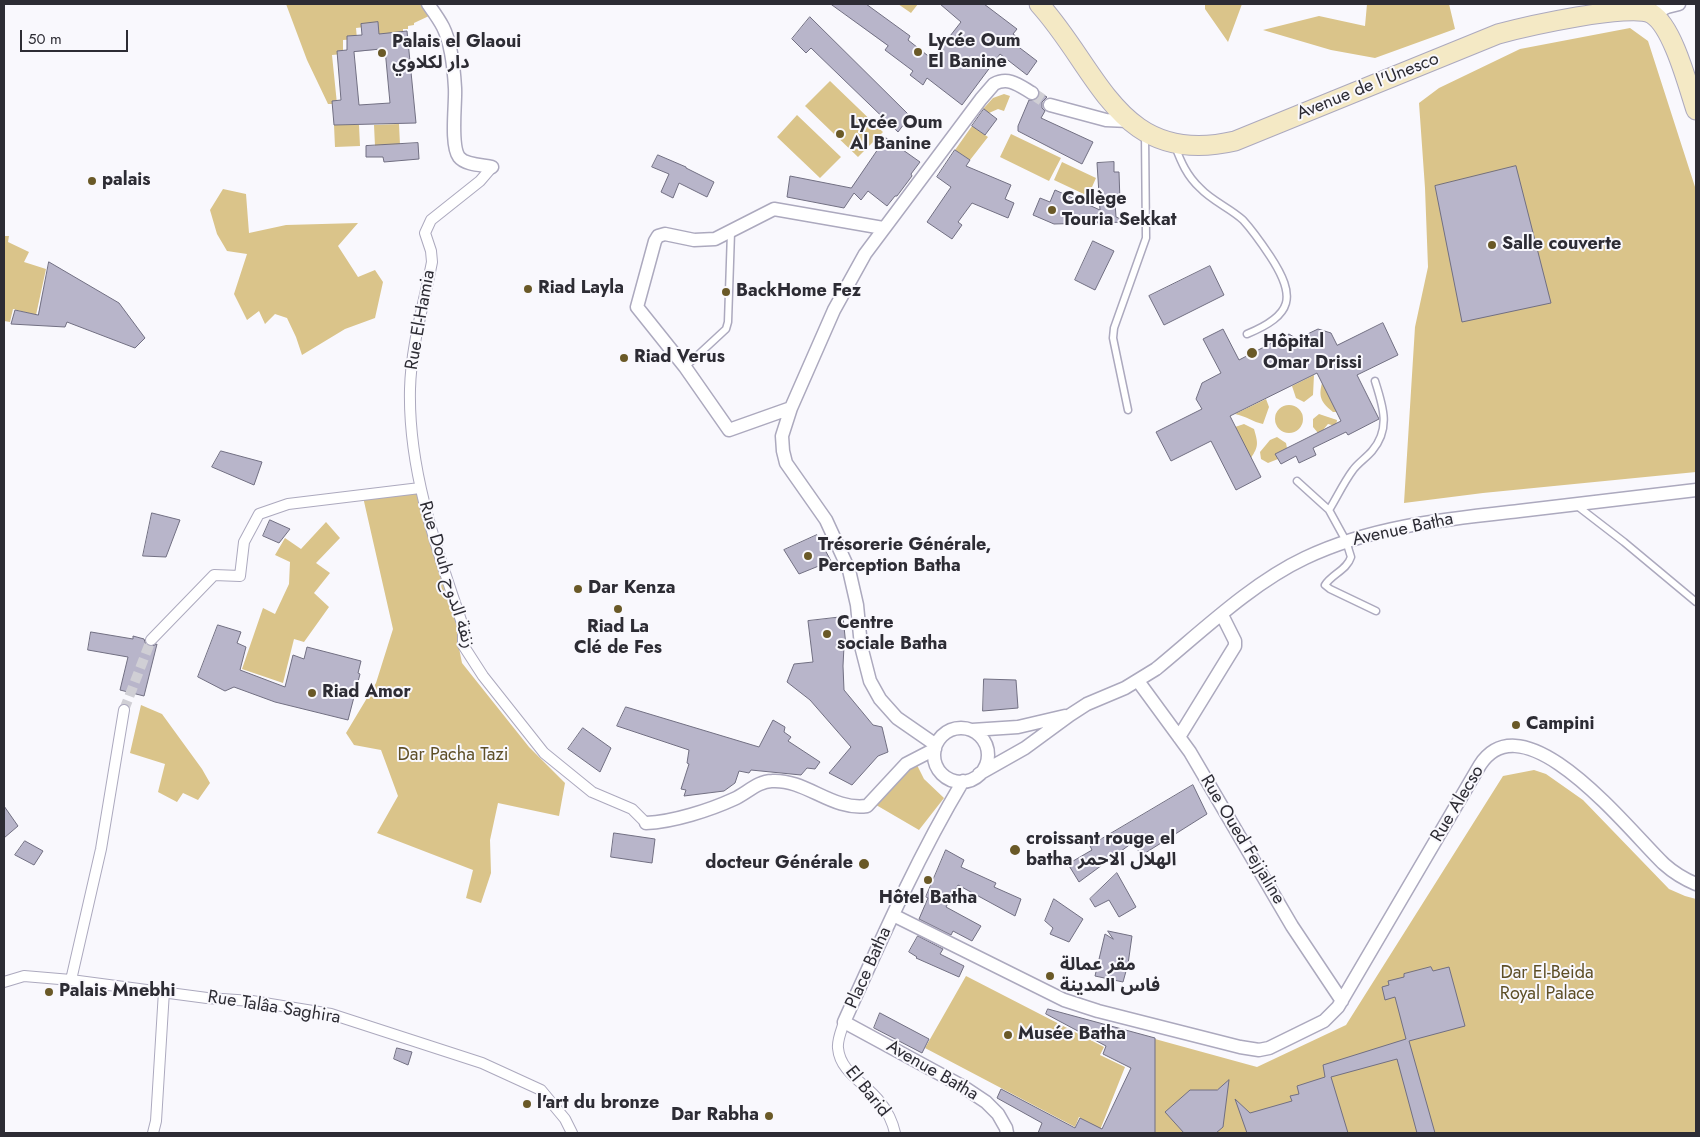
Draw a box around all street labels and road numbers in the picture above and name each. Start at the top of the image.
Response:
street label: Avenue de l'Unesco [1294,49,1442,125]
street label: Rue El-Hamia [402,268,440,372]
street label: Rue Douh زنقة الدوح [413,499,479,651]
street label: Avenue Batha [1351,509,1455,551]
street label: Rue Alecso [1427,762,1489,846]
street label: Rue Oued Fejjaline [1195,772,1289,908]
street label: Place Batha [841,924,897,1012]
street label: Rue Talâa Saghira [206,987,342,1029]
street label: Avenue Batha [882,1036,982,1106]
street label: El Barid [840,1062,894,1122]

